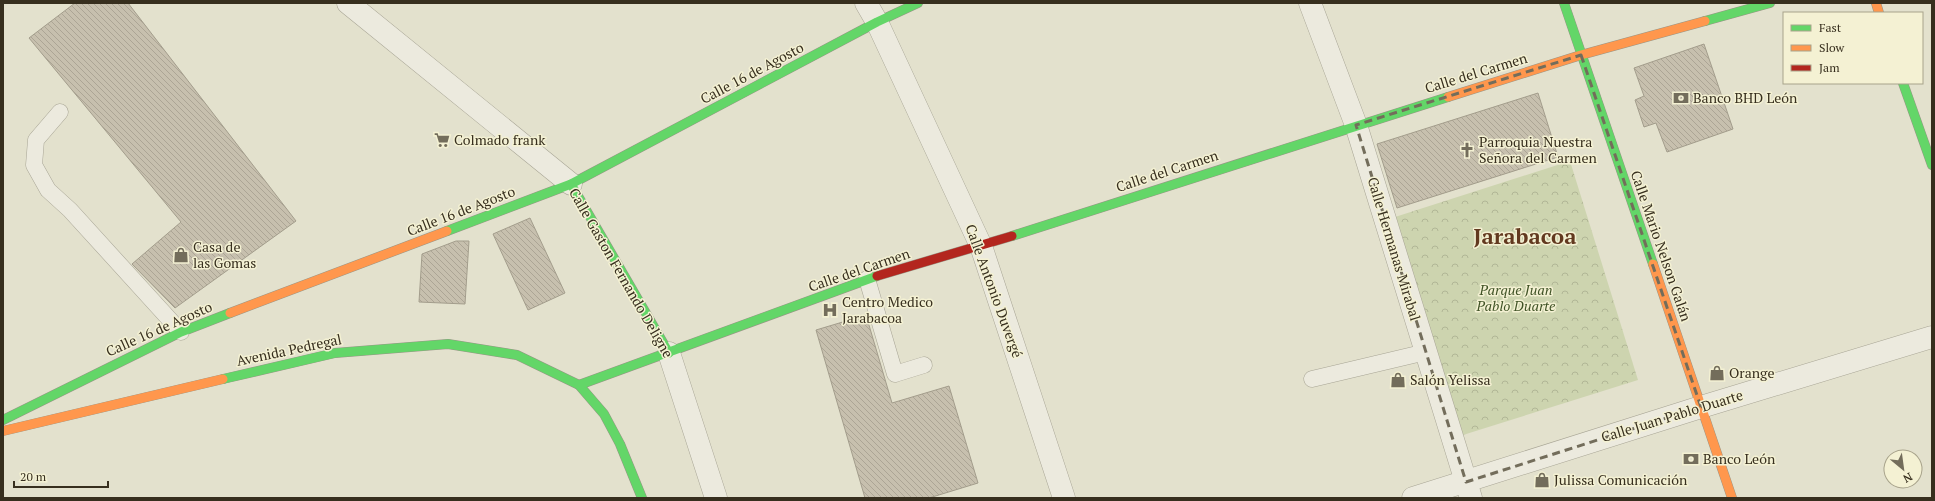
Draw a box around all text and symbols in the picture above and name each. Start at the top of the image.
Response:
legend [1783,12,1923,84]
text: Fast [1819,20,1842,35]
street label: Calle 16 de Agosto [697,37,807,108]
text: Slow [1819,40,1845,55]
street label: Calle del Carmen [1422,48,1530,97]
text: Jam [1819,60,1840,75]
place label: Banco BHD León [1693,88,1798,107]
bank icon: Banco BHD León [1672,89,1690,107]
place label: Colmado frank [454,130,546,149]
supermarket icon: Colmado frank [433,131,451,149]
place label: Parroquia Nuestra Señora del Carmen [1479,132,1597,167]
church icon: Parroquia Nuestra Señora del Carmen [1458,141,1476,159]
street label: Calle del Carmen [1113,145,1221,196]
street label: Calle Mario Nelson Galán [1627,168,1696,324]
street label: Calle Hermanas Mirabal [1364,175,1425,323]
street label: Calle 16 de Agosto [404,181,518,240]
street label: Calle Gaston Fernando Deligne [565,184,678,361]
street label: Calle Antonio Duvergé [961,221,1027,360]
district label: Jarabacoa [1474,221,1576,250]
place label: Casa de las Gomas [193,237,256,272]
street label: Calle del Carmen [805,243,913,296]
shop icon: Casa de las Gomas [172,246,190,264]
park label: Parque Juan Pablo Duarte [1476,280,1556,315]
place label: Centro Medico Jarabacoa [842,292,933,327]
street label: Calle 16 de Agosto [103,296,215,360]
hospital icon: Centro Medico Jarabacoa [821,301,839,319]
street label: Avenida Pedregal [235,329,343,370]
place label: Orange [1729,363,1775,382]
shop icon: Orange [1708,364,1726,382]
place label: Salón Yelissa [1410,370,1491,389]
shop icon: Salón Yelissa [1389,371,1407,389]
street label: Calle Juan Pablo Duarte [1599,385,1745,446]
place label: Banco León [1703,449,1776,468]
north arrow [1883,449,1923,489]
bank icon: Banco León [1682,450,1700,468]
scale bar [14,463,108,489]
text: 20 m [20,469,47,484]
place label: Julissa Comunicación [1554,470,1688,489]
text: N [1900,470,1915,486]
shop icon: Julissa Comunicación [1533,471,1551,489]

